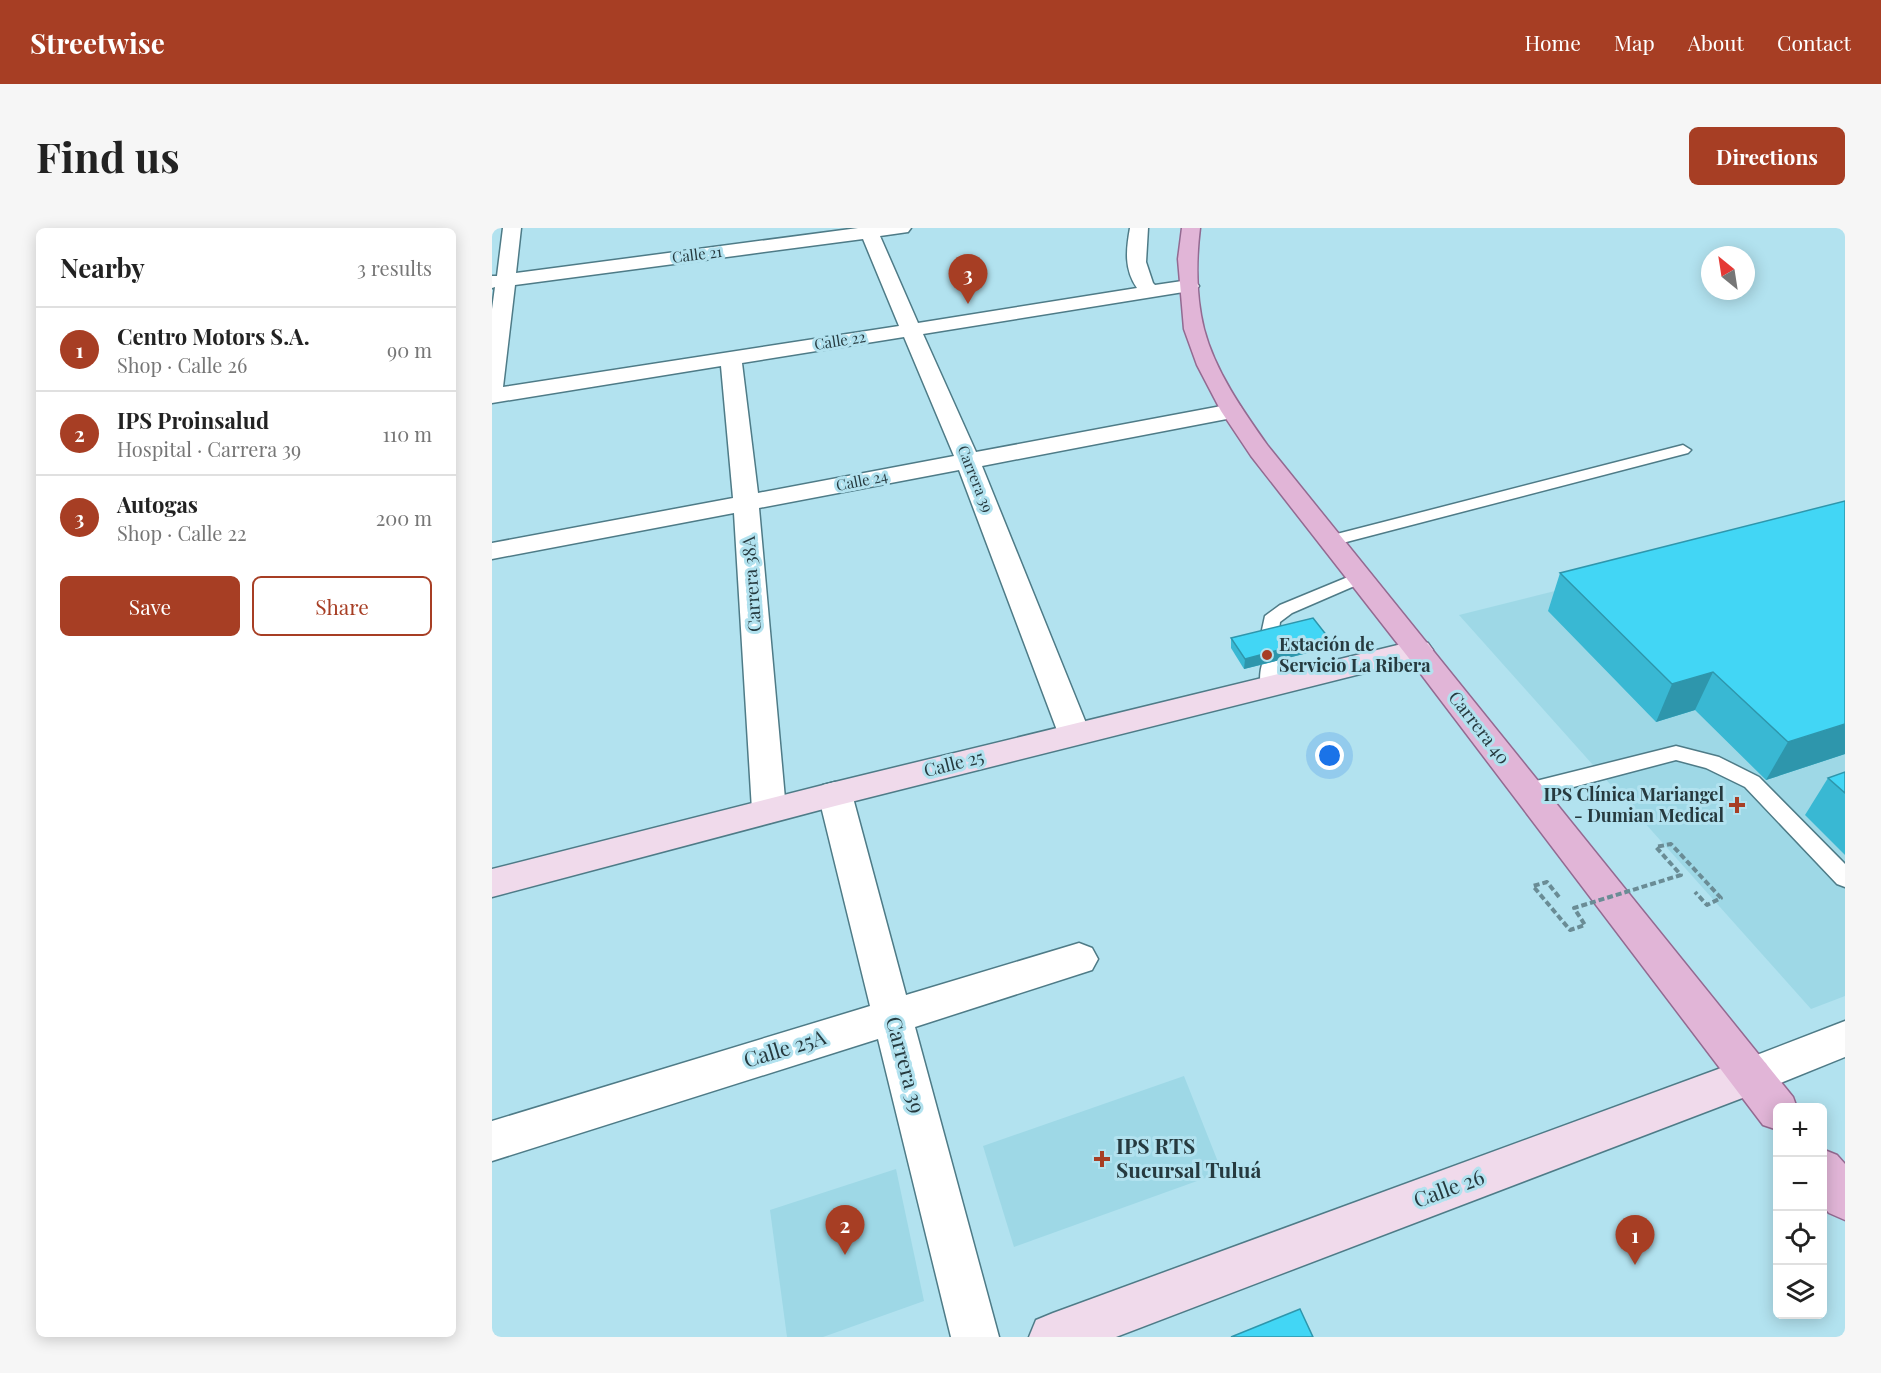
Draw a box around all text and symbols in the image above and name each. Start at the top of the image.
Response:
text: Streetwise [30,24,165,61]
text: Home [1525,28,1581,56]
text: Map [1614,28,1655,56]
text: About [1688,28,1744,56]
text: Contact [1777,28,1851,56]
button: Directions [1689,127,1845,185]
text: Find us [36,128,180,184]
street label: Calle 21 [671,241,723,267]
north arrow [1701,246,1755,300]
text: Nearby [60,250,145,285]
text: 3 results [357,254,432,281]
pin: 3 [948,254,988,304]
text: Centro Motors S.A. [117,321,310,351]
street label: Calle 22 [813,326,867,354]
text: 1 [76,336,83,363]
text: 90 m [387,336,432,363]
text: Shop · Calle 26 [117,351,247,378]
text: IPS Proinsalud [117,405,269,435]
text: 2 [74,420,85,447]
text: 110 m [382,420,432,447]
text: Hospital · Carrera 39 [117,435,301,462]
street label: Carrera 39 [953,442,998,515]
street label: Calle 24 [834,465,889,495]
text: Autogas [117,489,198,519]
text: 3 [75,504,84,531]
text: 200 m [376,504,432,531]
text: Shop · Calle 22 [117,519,247,546]
street label: Carrera 38A [736,535,766,633]
button: Save [60,576,240,636]
button: Share [252,576,432,636]
place label: Estación de Servicio La Ribera [1279,632,1431,677]
marker: Estación de Servicio La Ribera [1260,648,1274,662]
street label: Carrera 40 [1444,686,1516,769]
your location [1315,741,1344,770]
street label: Calle 25 [921,744,986,782]
place label: IPS Clínica Mariangel - Dumian Medical [1543,782,1724,827]
marker: IPS Clínica Mariangel - Dumian Medical [1728,796,1746,814]
street label: Carrera 39 [881,1013,933,1116]
street label: Calle 25A [740,1021,830,1073]
map controls [1773,1103,1827,1319]
button: + [1773,1103,1827,1157]
place label: IPS RTS Sucursal Tuluá [1116,1131,1261,1183]
marker: IPS RTS Sucursal Tuluá [1093,1150,1111,1168]
button: − [1773,1157,1827,1211]
street label: Calle 26 [1409,1161,1488,1213]
pin: 2 [826,1206,864,1255]
button: locate [1773,1211,1827,1265]
pin: 1 [1616,1216,1654,1265]
button: layers [1773,1265,1827,1319]

